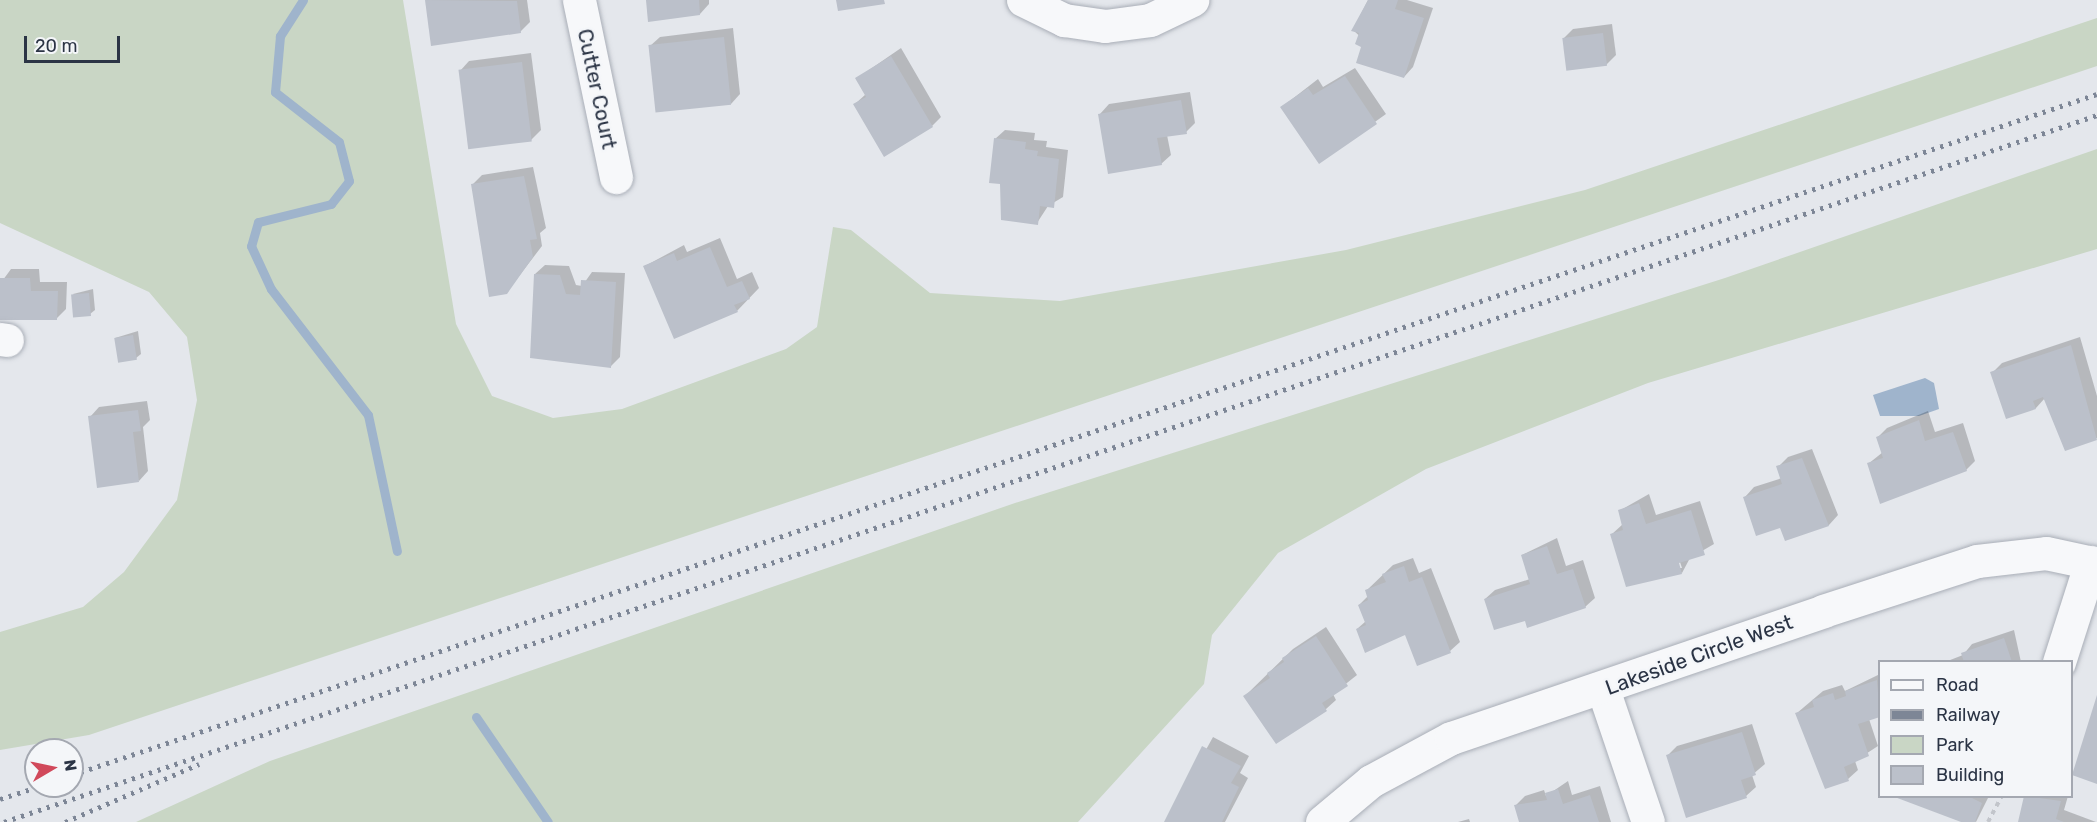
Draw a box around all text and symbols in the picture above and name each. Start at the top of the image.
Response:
scale bar [27,24,123,62]
street label: Cutter Court [572,26,622,152]
text: 20 m [35,35,77,57]
street label: Lakeside Circle West [1602,609,1796,701]
legend [1878,660,2073,798]
text: Road [1936,674,1979,696]
text: Railway [1936,704,2000,726]
text: Park [1936,734,1973,756]
north arrow [24,738,84,798]
text: N [60,758,81,773]
text: Building [1936,764,2004,786]

